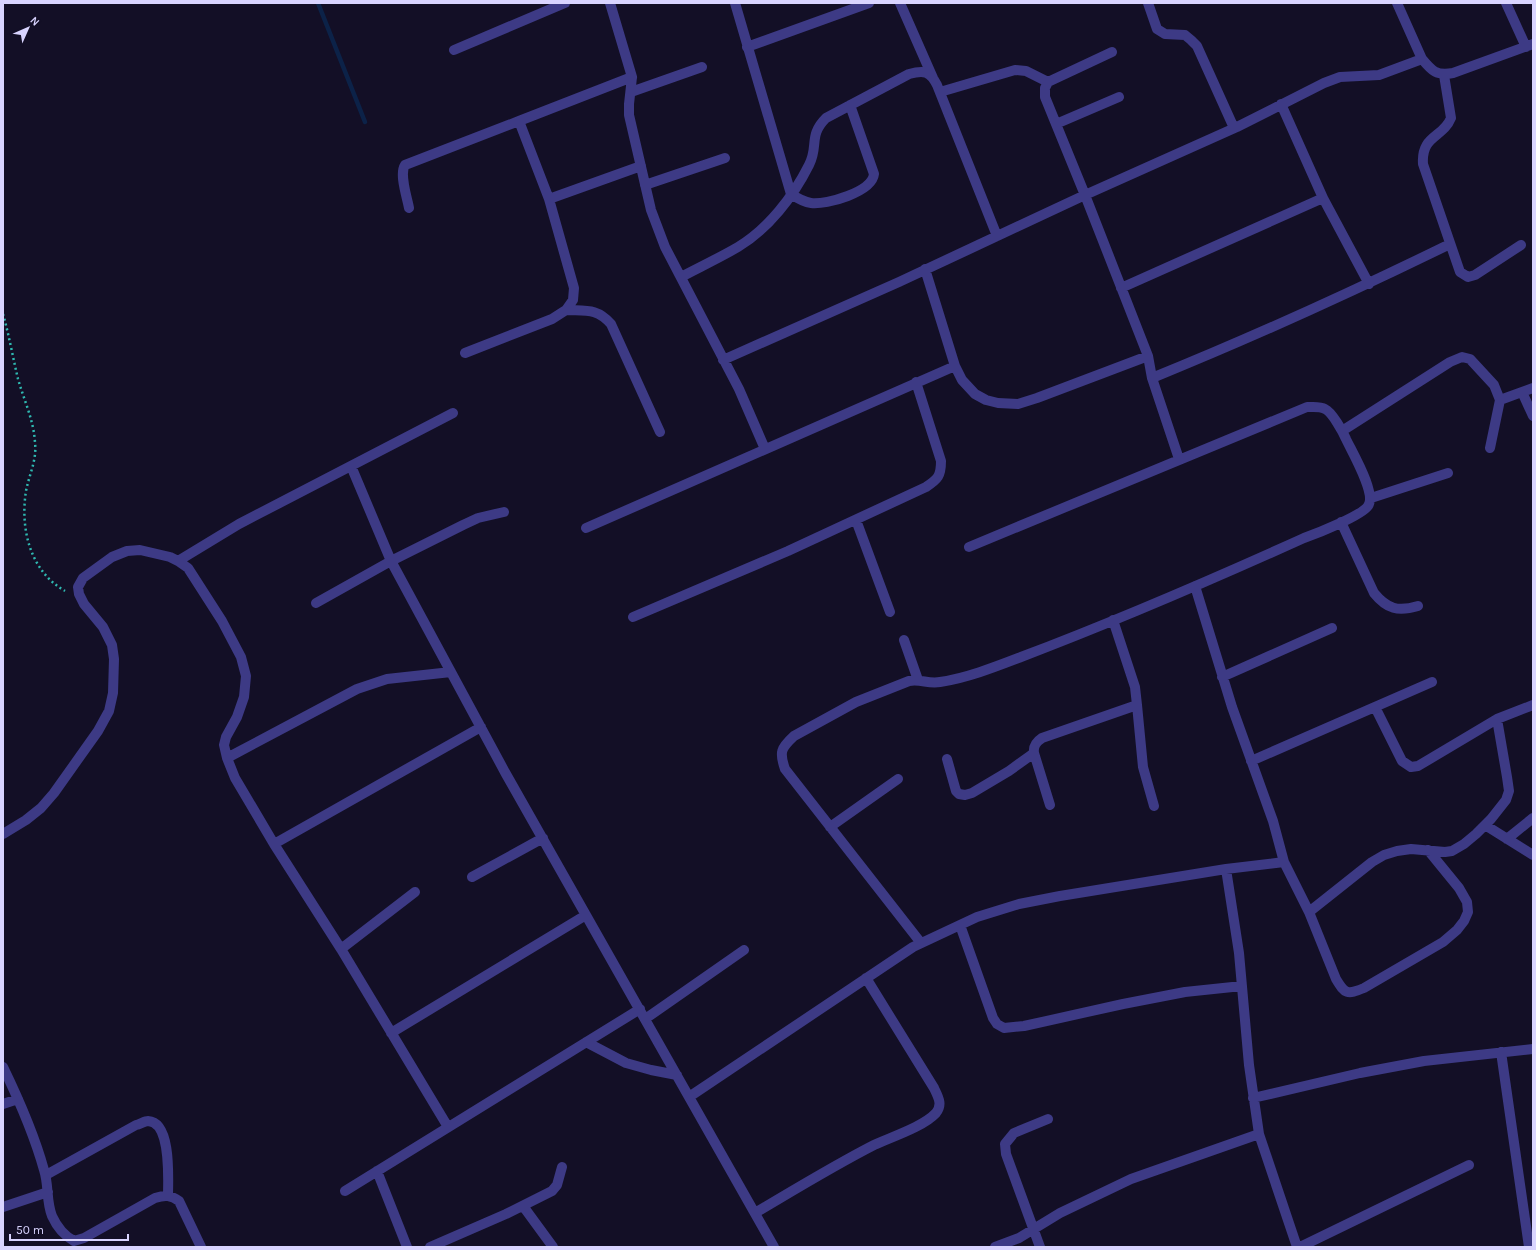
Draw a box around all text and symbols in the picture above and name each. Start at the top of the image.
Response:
north arrow [8,8,48,48]
text: N [27,14,42,29]
scale bar [10,1216,128,1242]
text: 50 m [16,1223,44,1237]

